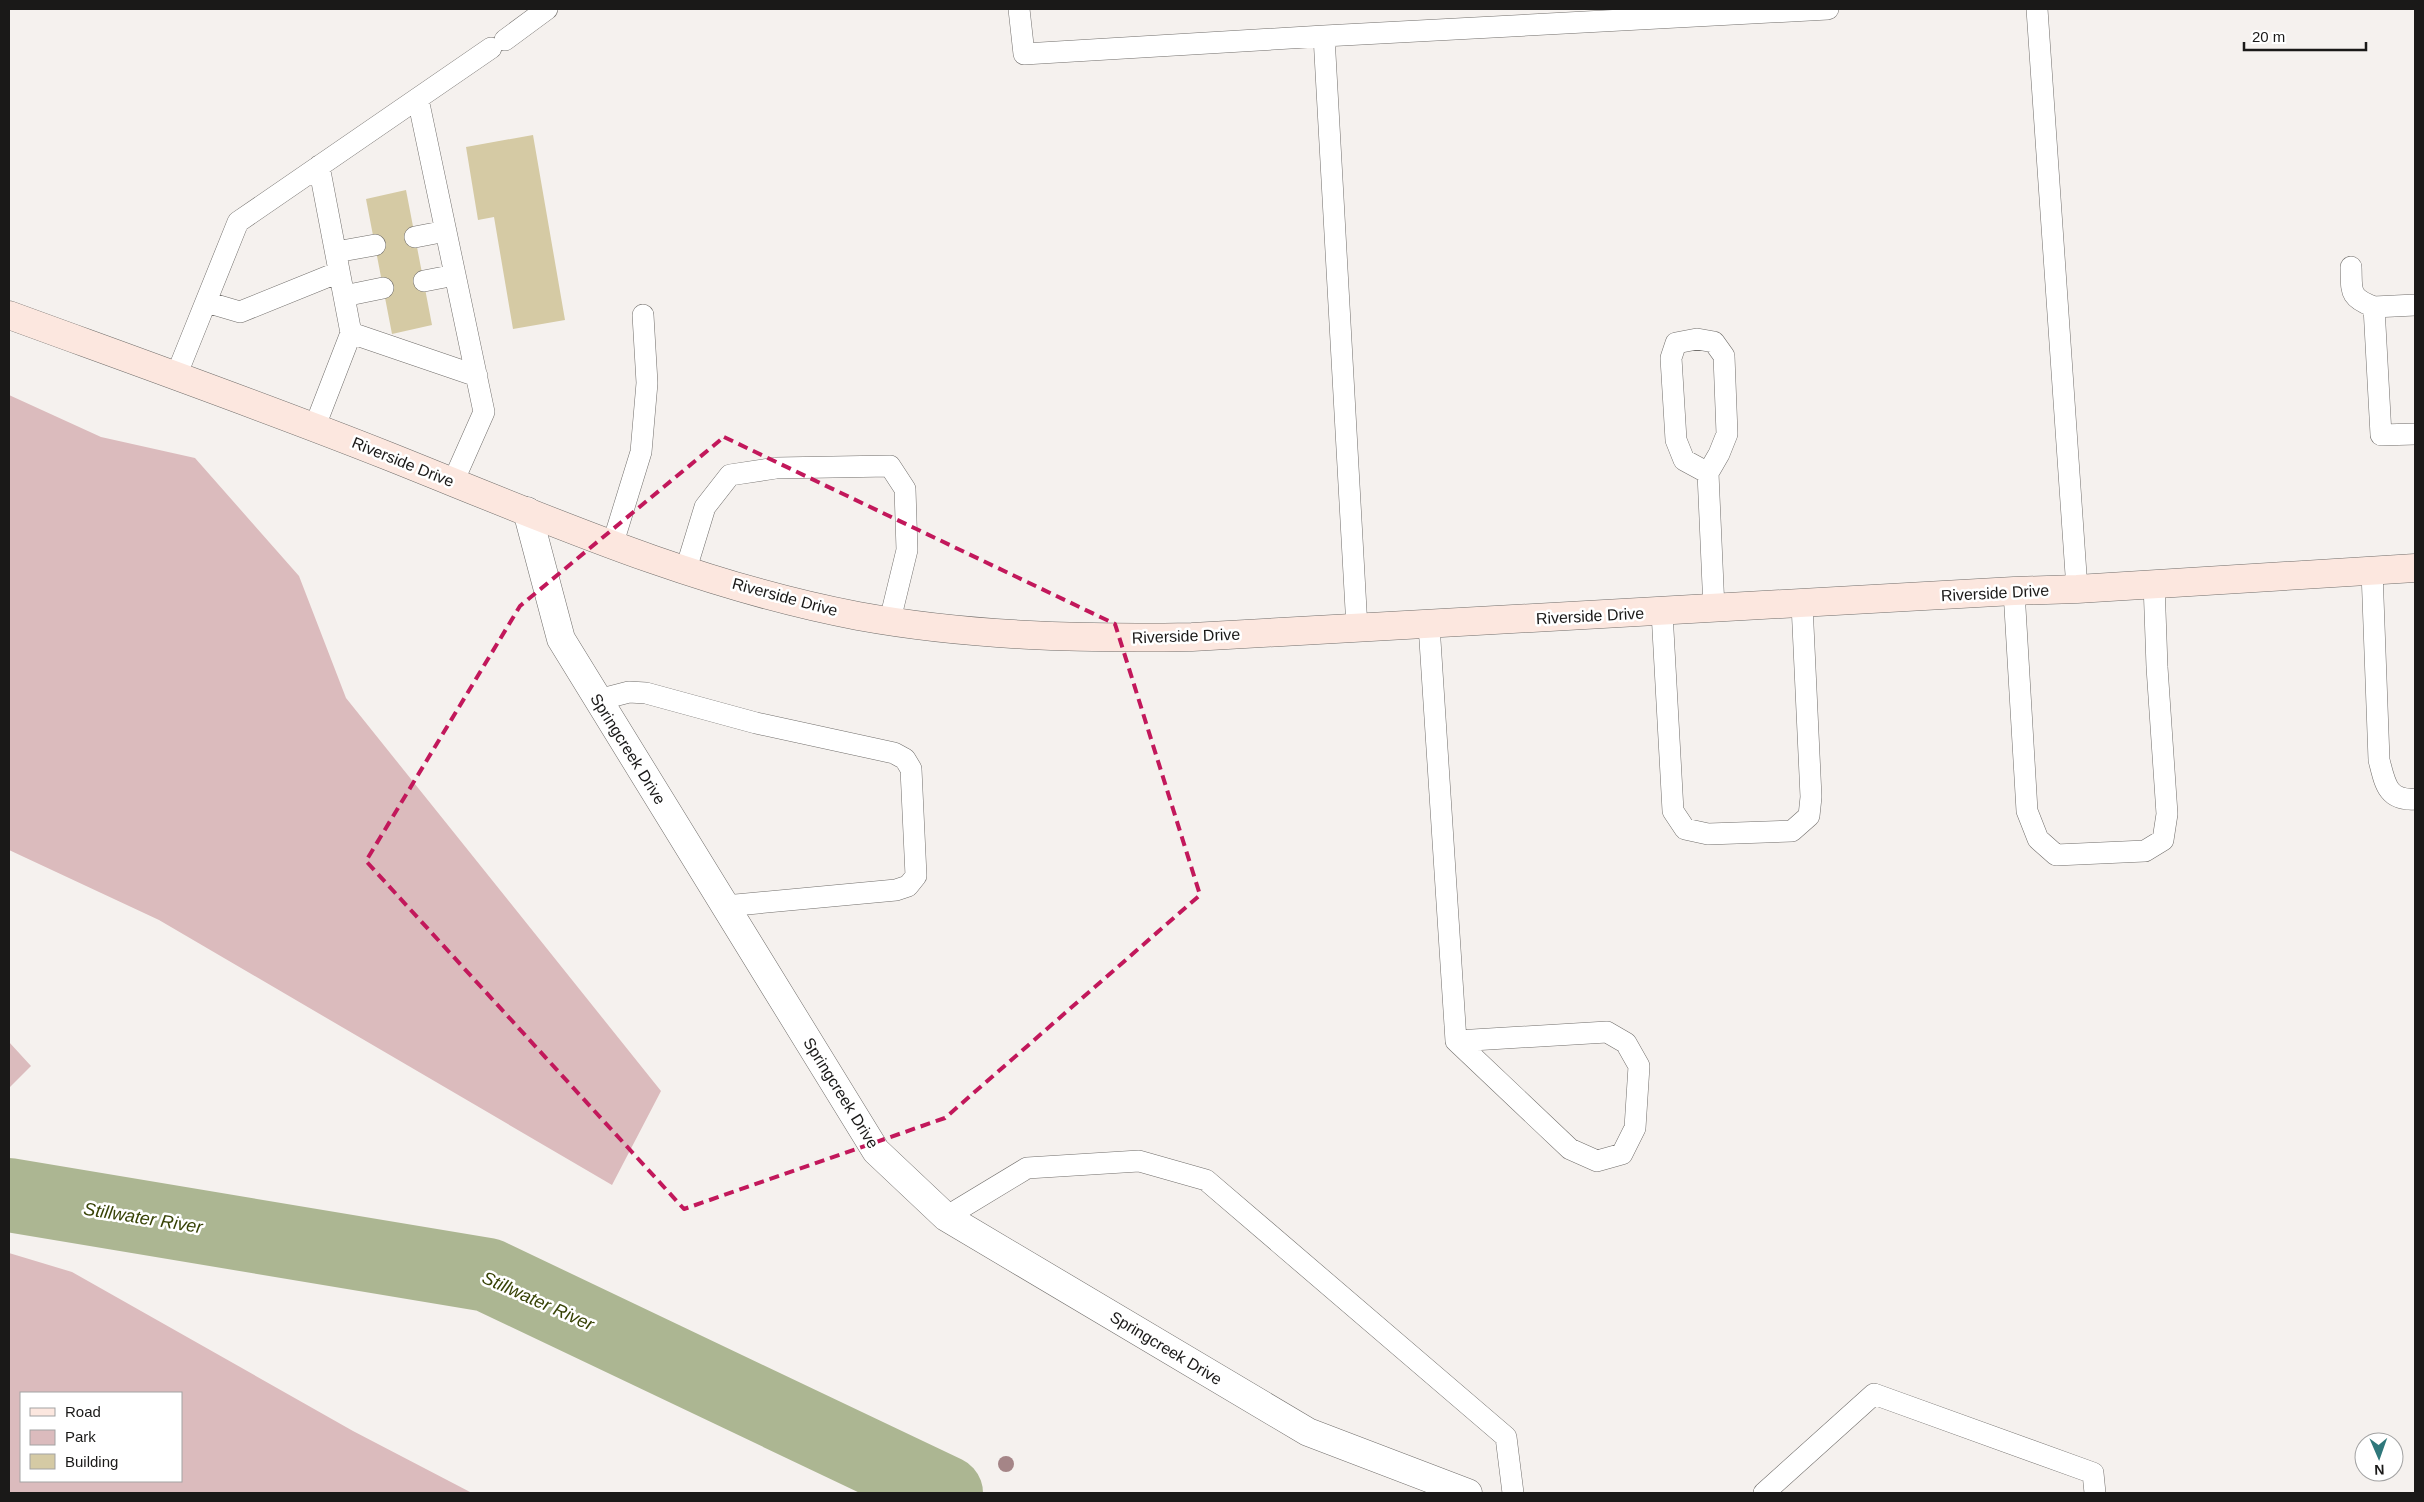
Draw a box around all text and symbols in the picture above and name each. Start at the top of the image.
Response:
scale bar [2244,20,2366,52]
text: 20 m [2252,28,2285,45]
street label: Riverside Drive [350,434,457,490]
street label: Riverside Drive [730,575,840,619]
street label: Riverside Drive [1940,582,2050,604]
street label: Riverside Drive [1535,605,1645,627]
street label: Riverside Drive [1132,626,1241,646]
street label: Springcreek Drive [587,691,669,808]
street label: Springcreek Drive [800,1035,882,1152]
water label: Stillwater River [82,1199,205,1237]
water label: Stillwater River [479,1267,598,1335]
street label: Springcreek Drive [1107,1308,1225,1388]
legend [20,1392,182,1482]
text: Road [65,1403,101,1420]
text: Park [65,1428,96,1445]
north arrow [2354,1432,2404,1482]
text: Building [65,1453,118,1470]
text: N [2374,1462,2385,1478]

